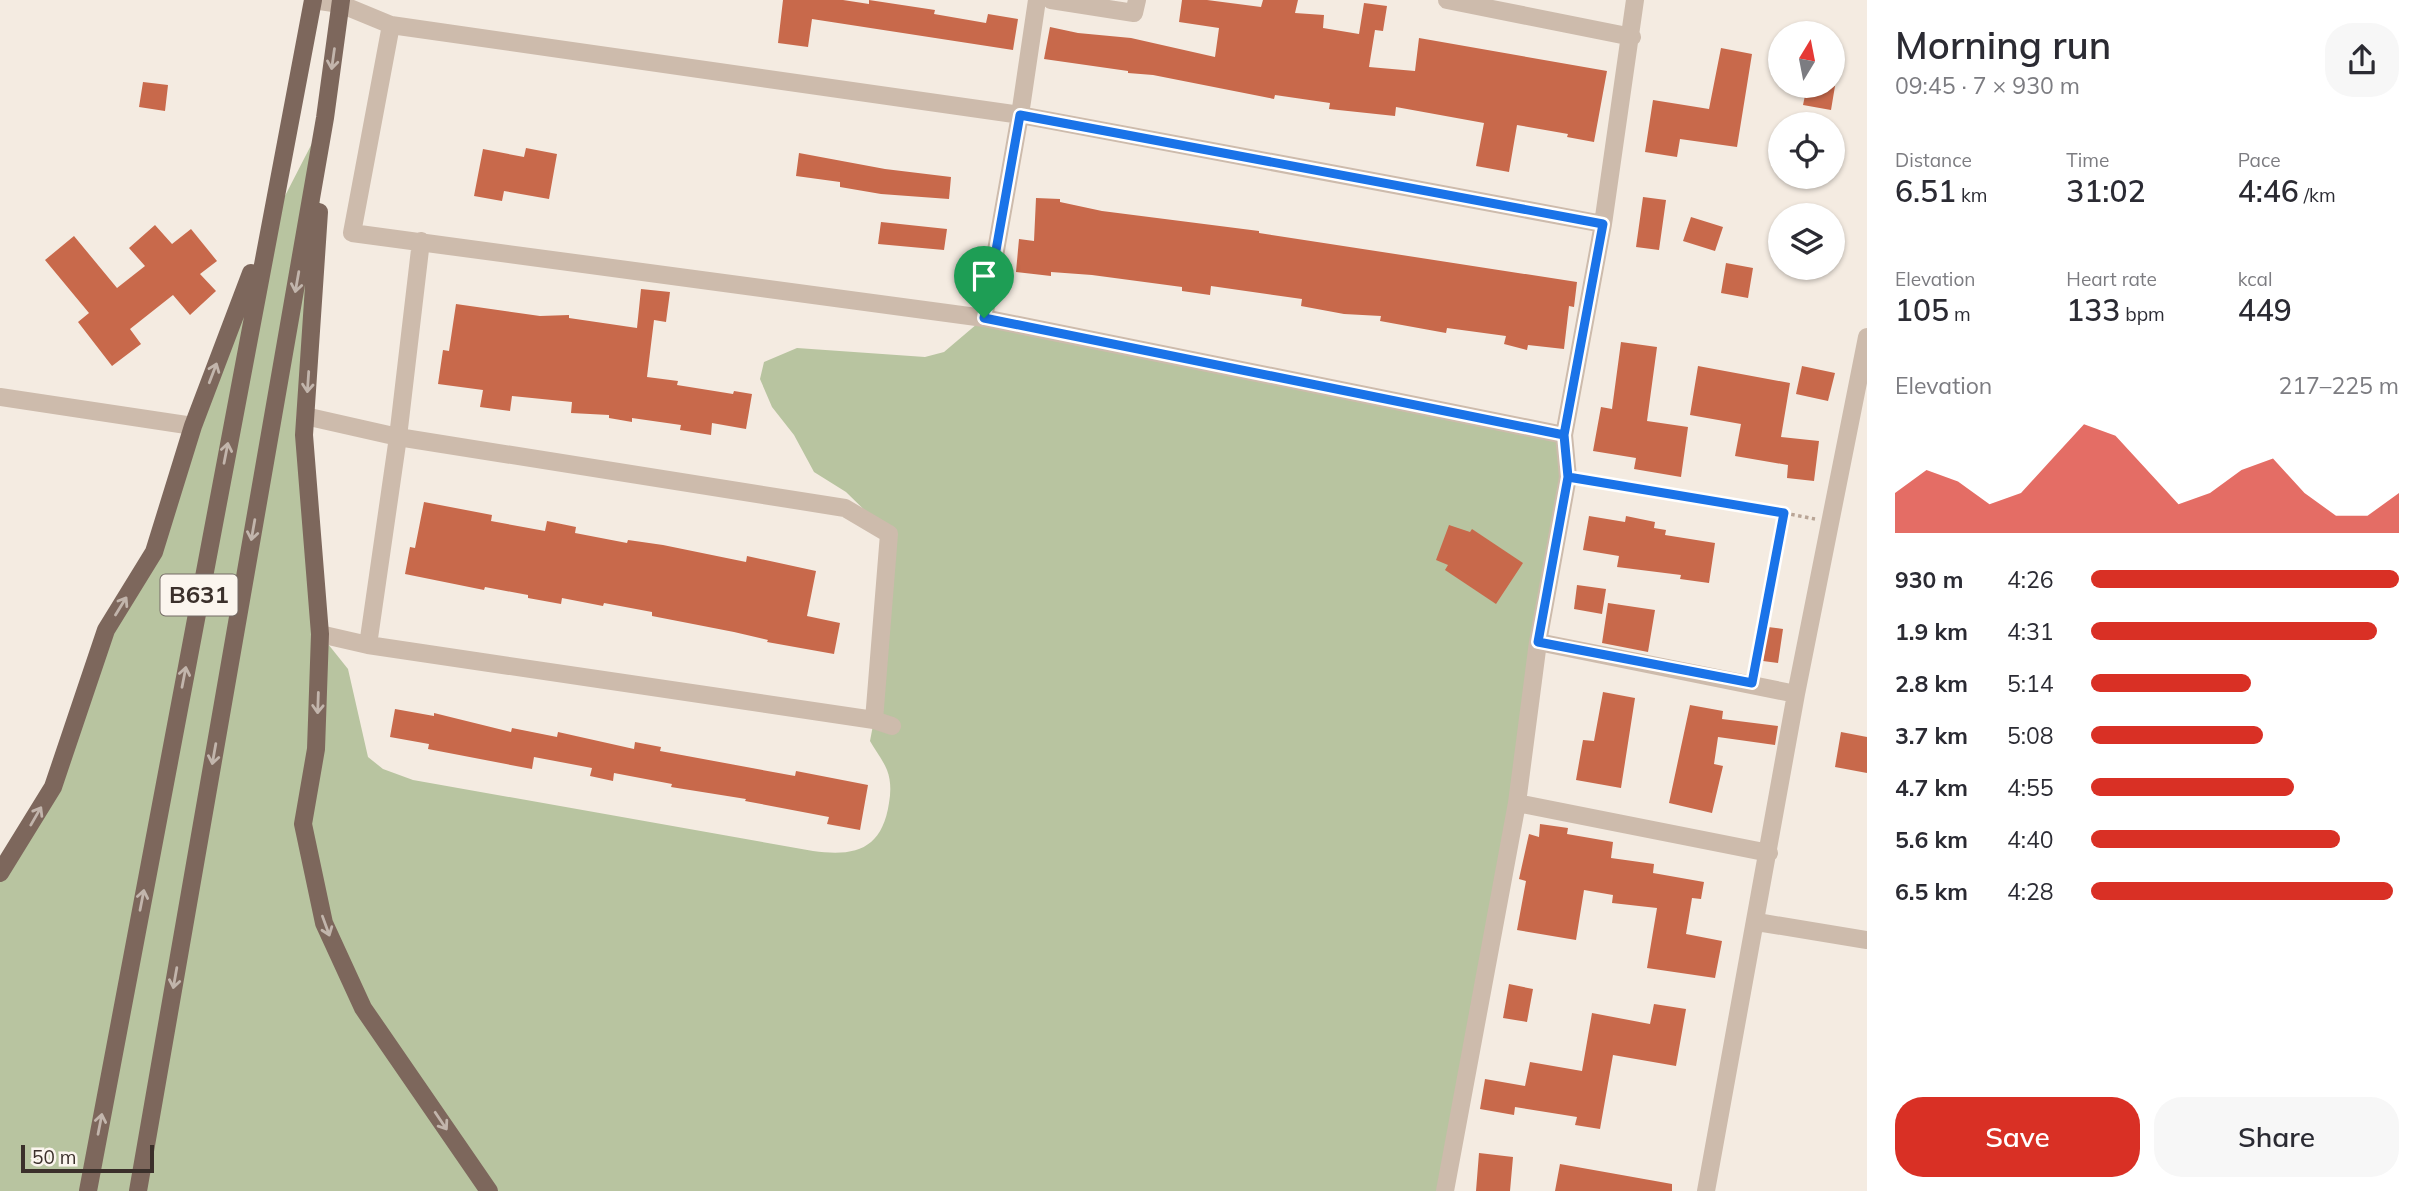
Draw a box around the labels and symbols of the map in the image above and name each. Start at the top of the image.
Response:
north arrow [1768,21,1844,98]
one-way arrow [326,47,339,70]
pin [954,246,1014,318]
one-way arrow [290,270,303,293]
one-way arrow [208,362,221,384]
one-way arrow [301,370,314,393]
one-way arrow [219,442,233,465]
one-way arrow [246,518,259,541]
road number: B631 [160,574,238,616]
one-way arrow [114,596,128,616]
one-way arrow [178,666,191,689]
one-way arrow [311,691,325,714]
one-way arrow [207,742,220,765]
one-way arrow [29,806,43,826]
one-way arrow [136,889,149,912]
one-way arrow [321,915,334,936]
one-way arrow [168,966,181,989]
one-way arrow [434,1111,448,1130]
one-way arrow [94,1113,107,1136]
scale bar [21,1142,154,1174]

